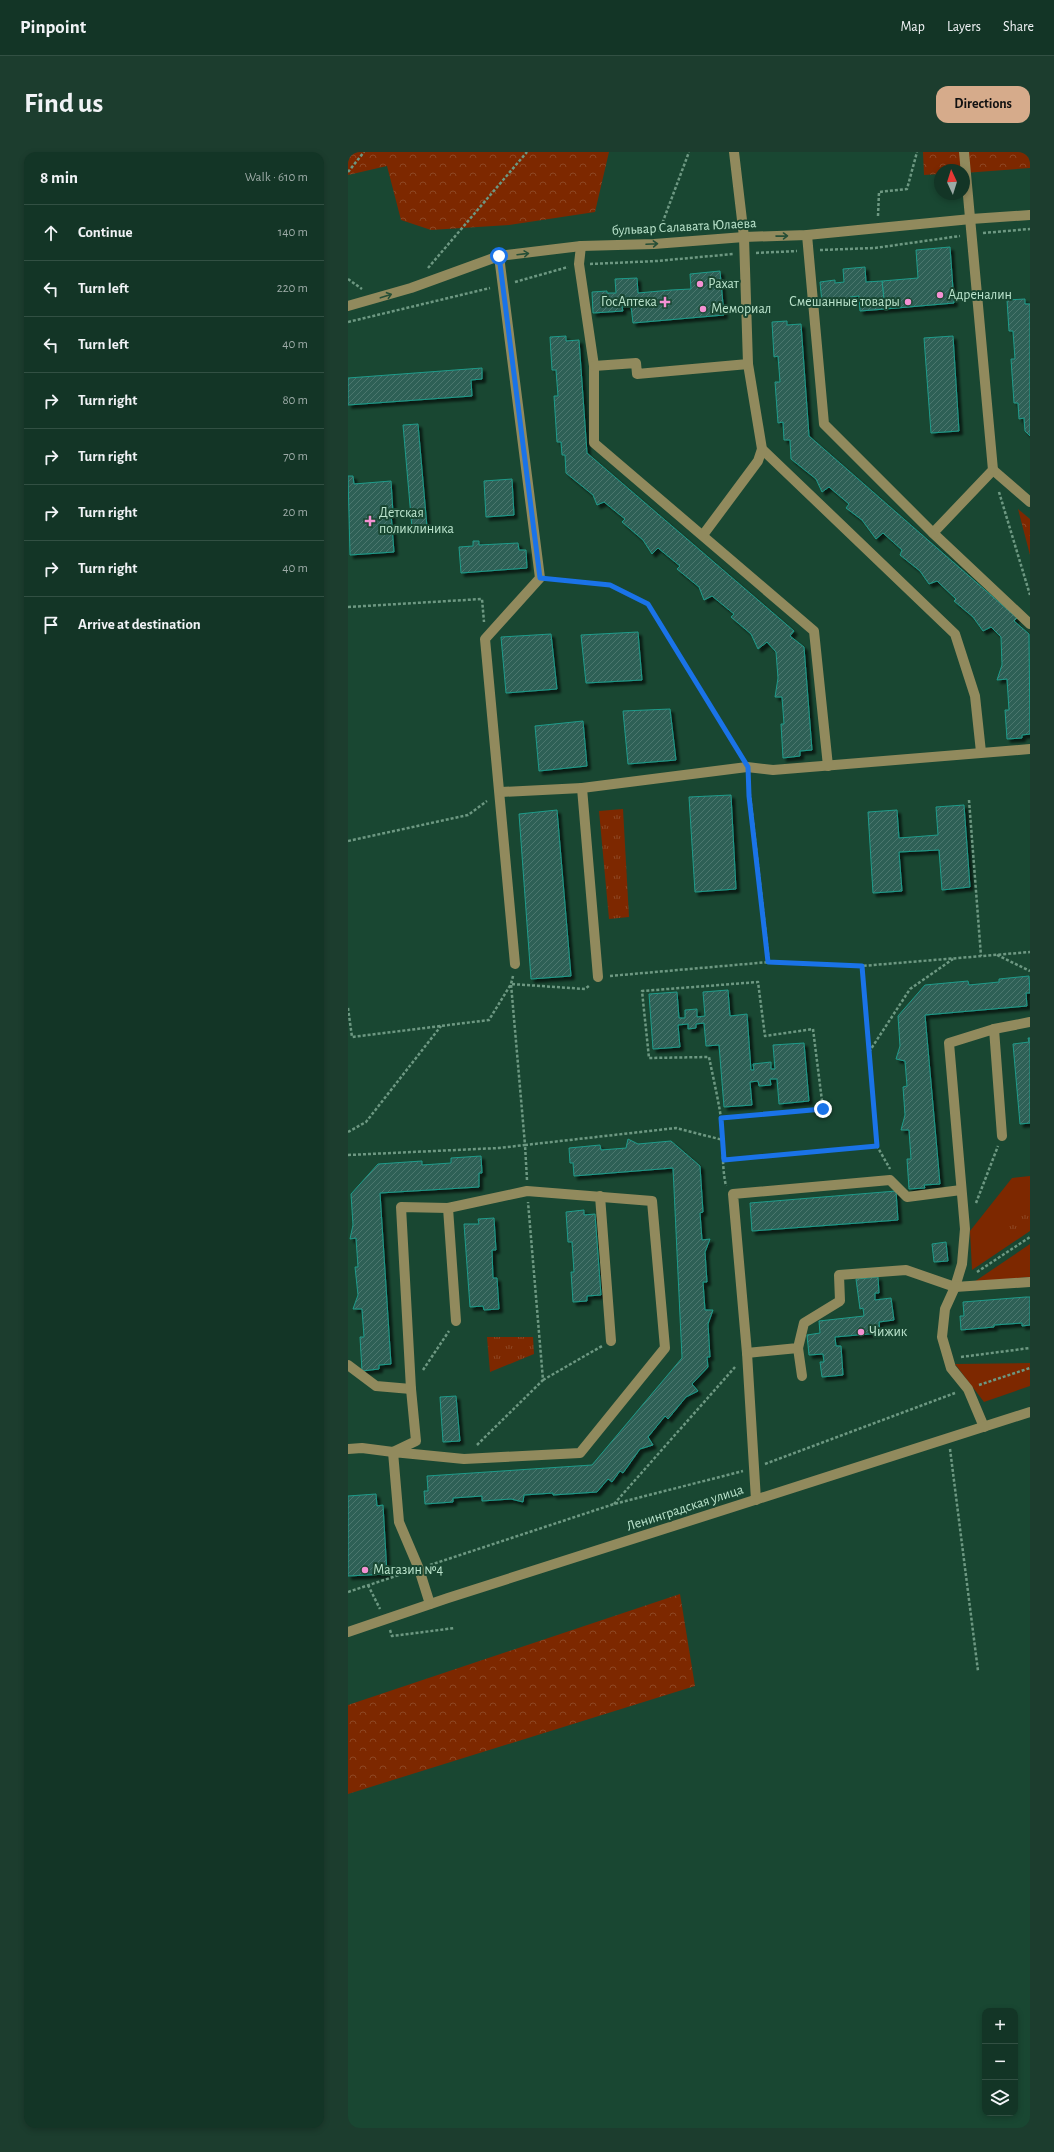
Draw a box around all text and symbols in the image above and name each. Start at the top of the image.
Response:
text: Pinpoint [20,18,86,37]
text: Map [900,20,925,34]
text: Layers [947,20,981,34]
text: Share [1003,20,1034,34]
button: Directions [936,86,1030,123]
text: Find us [24,90,103,118]
north arrow [934,164,970,200]
text: 8 min [40,169,78,186]
text: Walk · 610 m [245,171,308,184]
street label: бульвар Салавата Юлаева [611,216,757,238]
icon: ahead [40,222,62,244]
text: Continue [78,225,133,240]
text: 140 m [278,226,308,239]
one-way arrow [775,232,788,240]
one-way arrow [645,241,658,248]
route start [490,247,508,265]
one-way arrow [516,250,529,257]
place label: Рахат [708,277,740,291]
icon: left [40,278,62,300]
marker: Рахат [695,279,705,289]
text: Turn left [78,281,129,296]
text: 220 m [277,282,308,295]
place label: Адреналин [948,288,1012,302]
marker: Адреналин [935,290,945,300]
one-way arrow [379,292,392,299]
place label: ГосАптека [601,295,658,309]
place label: Смешанные товары [789,295,900,309]
marker: ГосАптека [660,297,670,307]
marker: Смешанные товары [903,297,913,307]
place label: Мемориал [711,302,771,316]
marker: Мемориал [698,304,708,314]
icon: left [40,334,62,356]
text: Turn left [78,337,129,352]
text: 40 m [282,338,308,351]
icon: right [40,390,62,412]
text: Turn right [78,393,137,408]
text: 80 m [282,394,308,407]
icon: right [40,446,62,468]
text: Turn right [78,449,137,464]
text: 70 m [283,450,308,463]
icon: right [40,502,62,524]
text: Turn right [78,505,137,520]
text: 20 m [283,506,308,519]
place label: Детская поликлиника [379,506,454,536]
marker: Детская поликлиника [364,515,376,527]
icon: right [40,558,62,580]
text: Turn right [78,561,137,576]
text: 40 m [282,562,308,575]
icon: arrive [40,614,62,636]
text: Arrive at destination [78,617,201,632]
route end [814,1100,832,1118]
place label: Чижик [869,1325,908,1339]
marker: Чижик [856,1327,866,1337]
street label: Ленинградская улица [625,1482,746,1534]
place label: Магазин №4 [373,1563,444,1577]
marker: Магазин №4 [360,1565,370,1575]
map controls [982,2008,1018,2116]
button: + [982,2008,1018,2044]
button: − [982,2044,1018,2080]
button: layers [982,2080,1018,2116]

